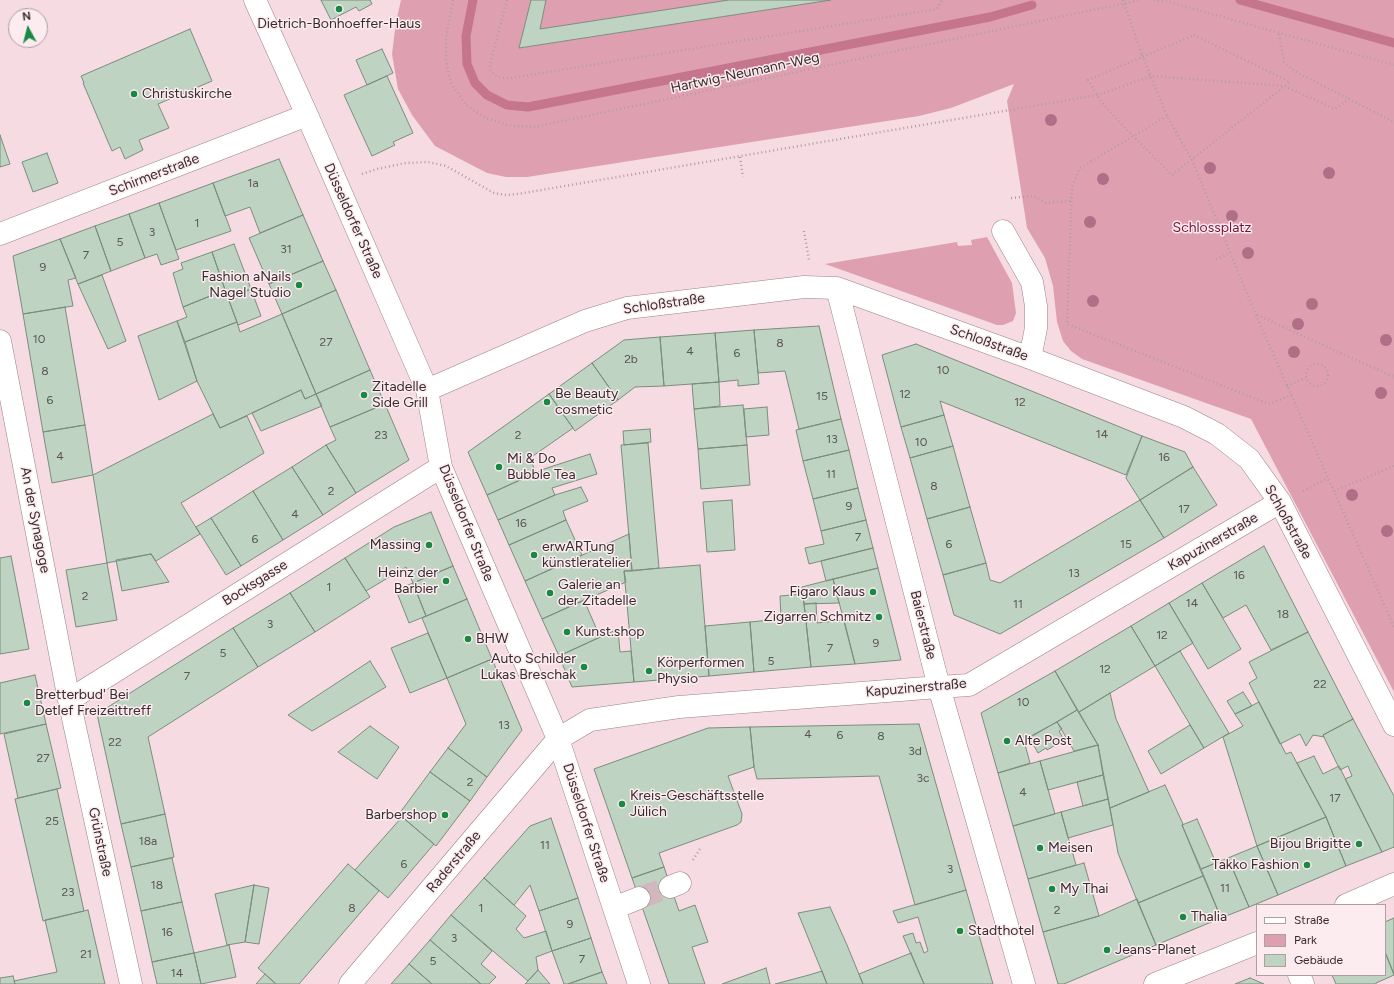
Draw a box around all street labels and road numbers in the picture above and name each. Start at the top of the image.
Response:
street label: Hartwig-Neumann-Weg [669,49,821,97]
street label: Schirmerstraße [106,150,202,200]
street label: Düsseldorfer Straße [320,161,386,281]
street label: Schloßstraße [622,290,706,318]
street label: Schloßstraße [947,321,1031,365]
street label: Düsseldorfer Straße [435,462,497,584]
street label: An der Synagoge [16,465,54,575]
street label: Schloßstraße [1261,482,1315,562]
street label: Kapuzinerstraße [1165,509,1261,575]
street label: Bocksgasse [219,556,291,610]
street label: Baierstraße [906,589,940,661]
street label: Kapuzinerstraße [865,675,967,701]
street label: Düsseldorfer Straße [559,761,613,885]
street label: Grünstraße [84,806,116,878]
street label: Raderstraße [423,828,485,896]

